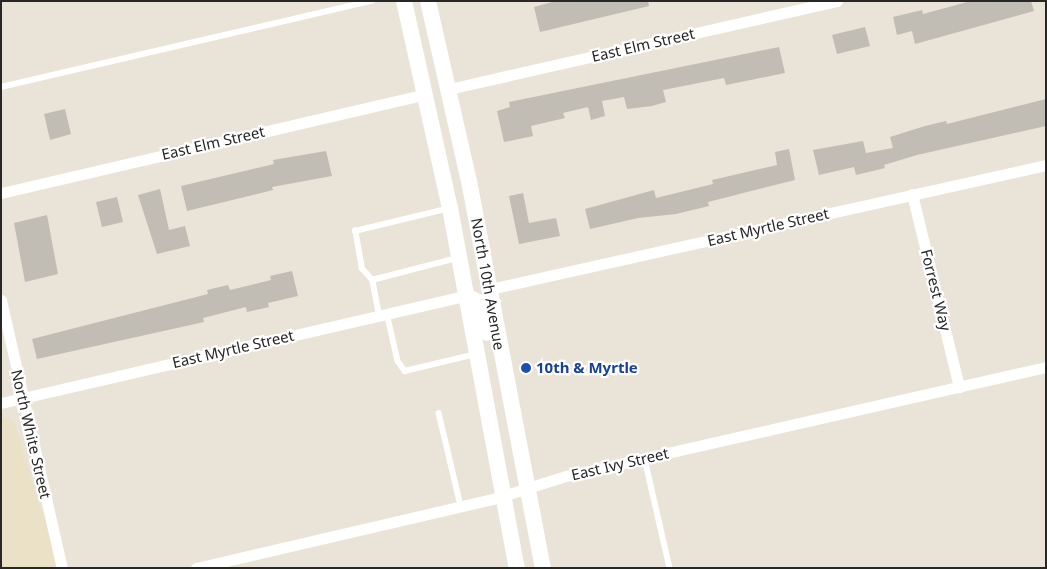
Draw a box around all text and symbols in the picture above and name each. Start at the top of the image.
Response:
street label: East Elm Street [590,24,696,66]
street label: East Elm Street [160,122,266,164]
street label: East Myrtle Street [705,204,831,250]
street label: North 10th Avenue [468,217,508,351]
street label: Forrest Way [917,247,955,333]
street label: East Myrtle Street [170,326,296,372]
place label: 10th & Myrtle [536,359,638,377]
marker: 10th & Myrtle [520,362,532,374]
street label: North White Street [7,368,55,500]
street label: East Ivy Street [570,444,670,484]

